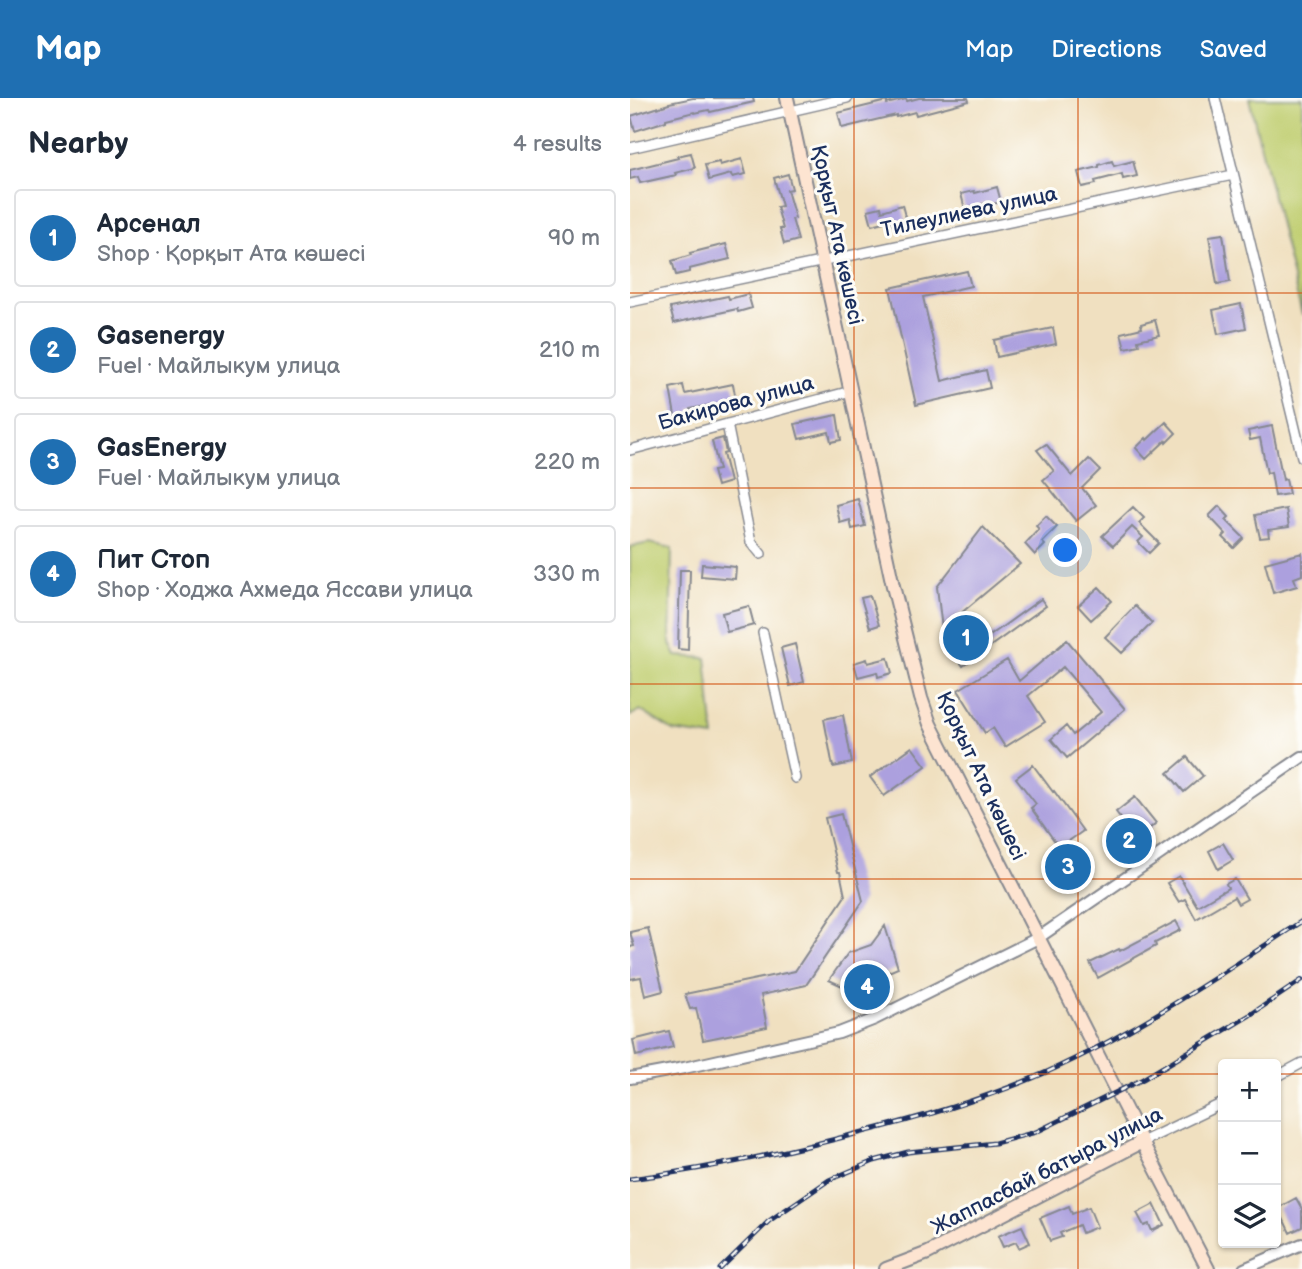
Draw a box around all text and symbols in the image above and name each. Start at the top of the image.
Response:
text: Map [35,29,101,69]
text: Map [965,35,1013,64]
text: Directions [1051,35,1162,64]
text: Saved [1200,35,1267,64]
text: Nearby [28,126,128,162]
text: 4 results [513,130,602,158]
street label: Қорқыт Ата көшесі [806,143,868,327]
street label: Тилеулиева улица [878,181,1060,243]
text: Арсенал [97,209,201,240]
text: 1 [48,224,58,252]
text: 90 m [548,224,600,252]
text: Shop · Қорқыт Ата көшесі [97,240,366,268]
text: Gasenergy [97,321,225,352]
text: 2 [46,336,60,364]
text: 210 m [539,336,600,364]
text: Fuel · Майлыкум улица [97,352,340,380]
street label: Бакирова улица [656,370,817,436]
text: GasEnergy [97,433,227,464]
text: 3 [46,448,60,476]
text: 220 m [534,448,600,476]
text: Fuel · Майлыкум улица [97,464,340,492]
your location [1048,533,1082,567]
text: Пит Стоп [97,545,210,576]
text: 4 [46,560,60,588]
text: 330 m [533,560,600,588]
text: Shop · Ходжа Ахмеда Яссави улица [97,576,473,604]
pin: 1 [943,612,989,664]
street label: Қорқыт Ата көшесі [931,688,1031,864]
pin: 2 [1106,815,1152,867]
pin: 3 [1045,841,1091,893]
pin: 4 [844,961,890,1013]
map controls [1218,1059,1281,1248]
button: + [1218,1059,1281,1122]
street label: Жаппасбай батыра улица [927,1101,1167,1240]
button: − [1218,1122,1281,1185]
button: layers [1218,1185,1281,1248]

